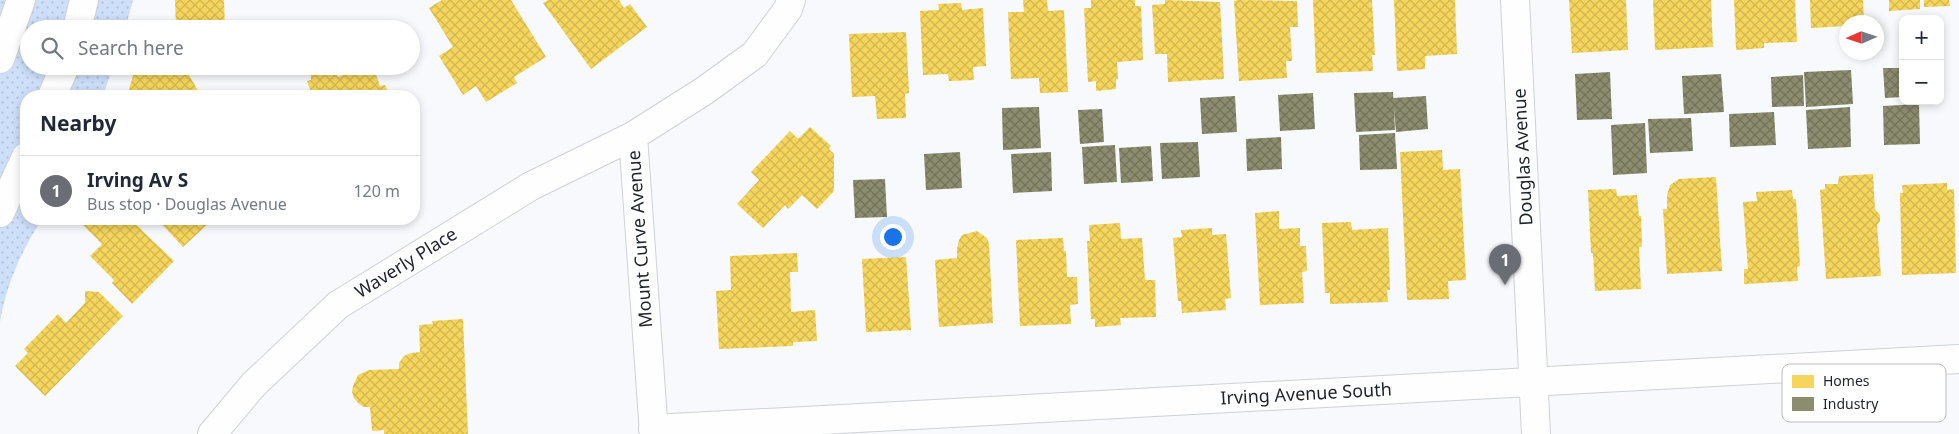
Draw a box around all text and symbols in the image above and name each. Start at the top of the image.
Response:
north arrow [1839,15,1884,60]
map controls [1899,15,1944,105]
button: + [1899,15,1944,60]
search box [20,20,420,75]
icon: search [38,34,66,62]
text: Search here [78,35,184,61]
button: − [1899,60,1944,105]
street label: Douglas Avenue [1506,88,1538,226]
text: Nearby [40,109,116,137]
street label: Mount Curve Avenue [621,150,657,329]
text: Irving Av S [87,167,188,193]
text: 1 [51,180,61,202]
text: 120 m [353,180,400,202]
text: Bus stop · Douglas Avenue [87,193,287,215]
street label: Waverly Place [350,221,461,303]
your location [880,224,906,250]
pin: 1 [1489,244,1521,285]
legend [1782,364,1946,422]
text: Homes [1823,371,1870,390]
street label: Irving Avenue South [1220,377,1392,409]
text: Industry [1823,394,1879,413]

